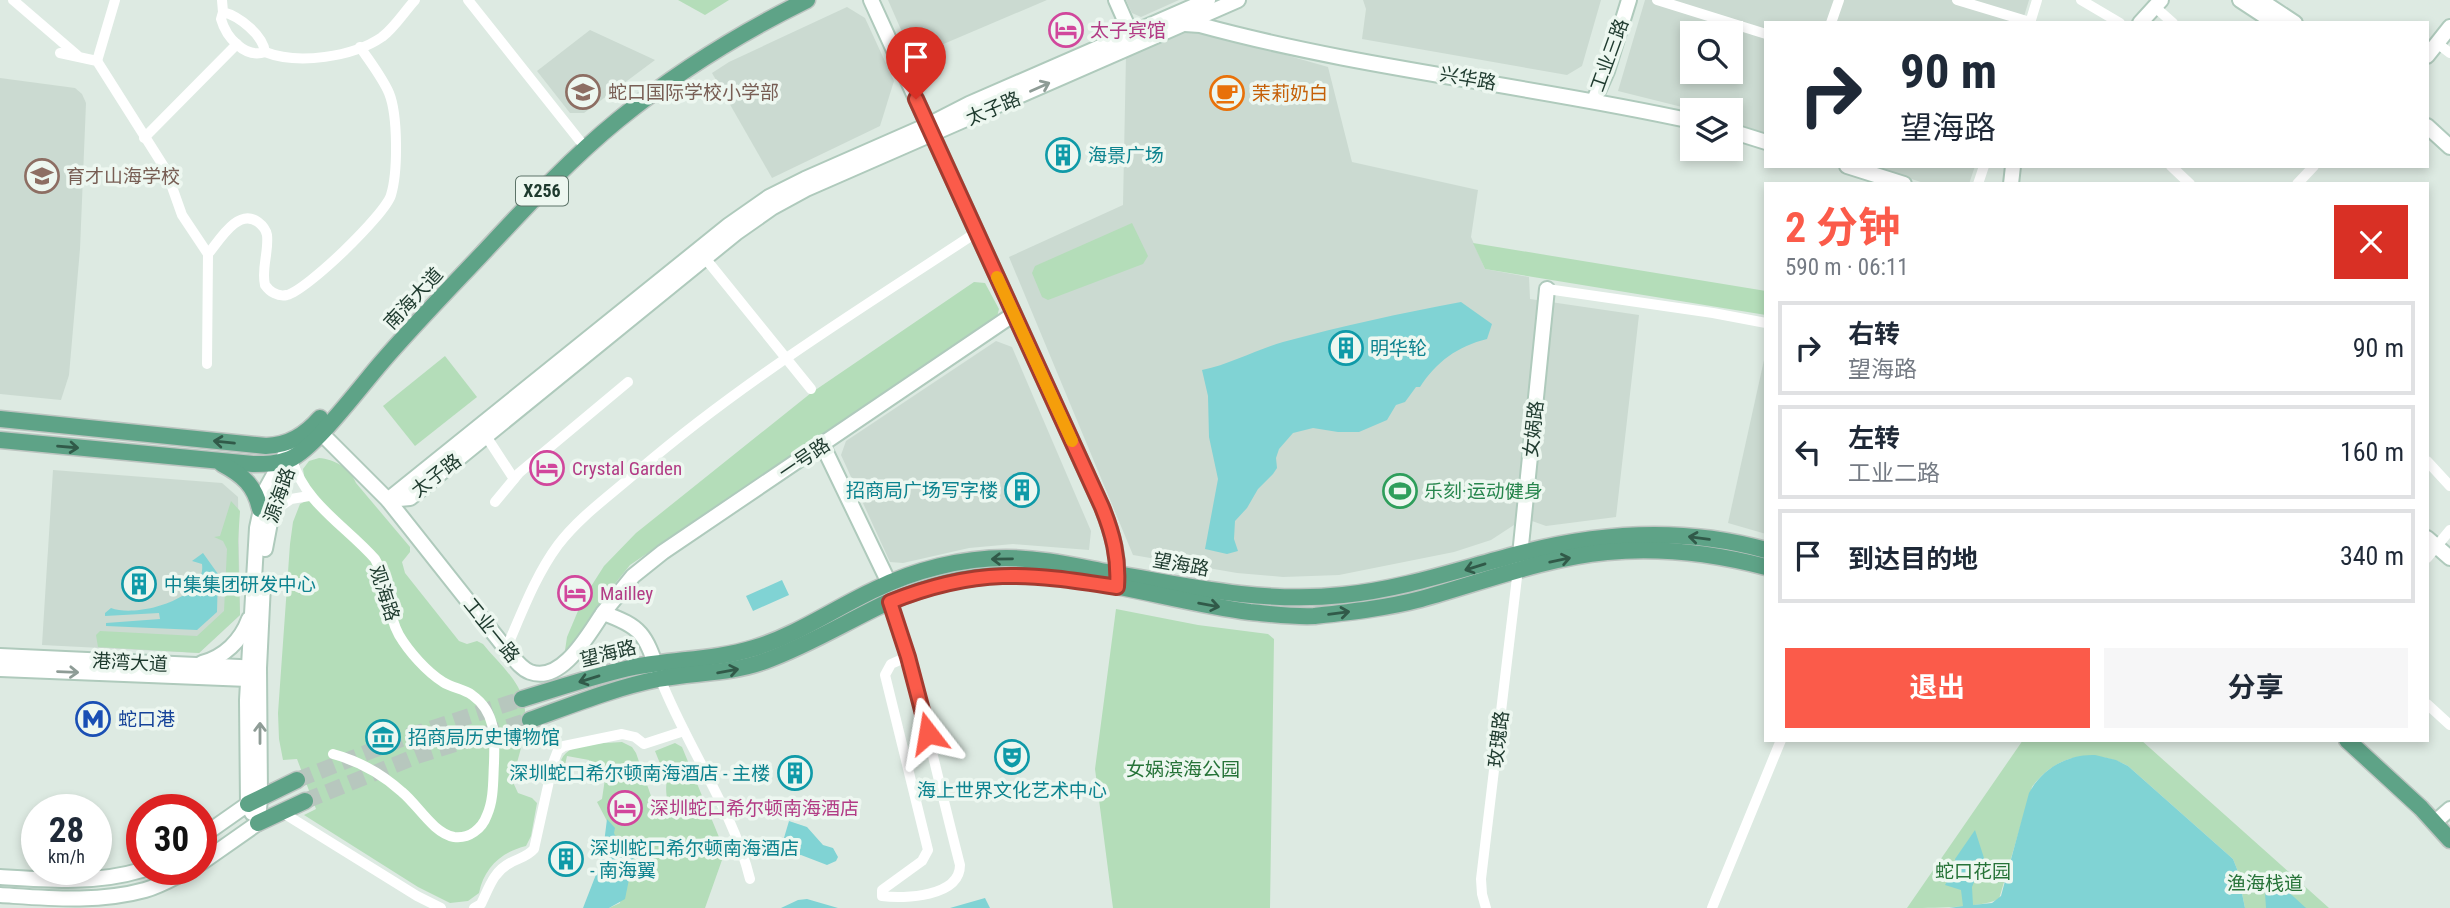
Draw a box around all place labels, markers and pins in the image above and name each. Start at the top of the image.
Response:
hotel icon: 太子宾馆 [1047,11,1085,49]
place label: 太子宾馆 [1090,19,1166,42]
pin [886,27,946,99]
school or university icon: 蛇口国际学校小学部 [564,73,602,111]
cafe icon: 茉莉奶白 [1208,74,1246,112]
place label: 蛇口国际学校小学部 [608,81,779,104]
place label: 茉莉奶白 [1252,82,1328,105]
building icon: 海景广场 [1044,136,1082,174]
place label: 海景广场 [1088,144,1164,167]
school or university icon: 育才山海学校 [23,157,61,195]
place label: 育才山海学校 [66,165,180,188]
building icon: 明华轮 [1327,329,1365,367]
place label: 明华轮 [1370,337,1427,360]
hotel icon: Crystal Garden [528,449,566,487]
place label: Crystal Garden [572,457,682,480]
building icon: 招商局广场写字楼 [1003,471,1041,509]
sports icon: 乐刻·运动健身 [1381,472,1419,510]
place label: 招商局广场写字楼 [846,479,998,502]
place label: 乐刻·运动健身 [1424,480,1543,503]
building icon: 中集集团研发中心 [120,565,158,603]
place label: 中集集团研发中心 [164,573,316,596]
hotel icon: Mailley [556,574,594,612]
place label: Mailley [600,582,653,605]
metro station icon: 蛇口港 [74,700,112,738]
place label: 蛇口港 [118,708,175,731]
museum icon: 招商局历史博物馆 [364,718,402,756]
place label: 招商局历史博物馆 [408,726,560,749]
theatre icon: 海上世界文化艺术中心 [993,738,1031,776]
building icon: 深圳蛇口希尔顿南海酒店 - 主楼 [776,754,814,792]
place label: 深圳蛇口希尔顿南海酒店 - 主楼 [510,762,770,785]
place label: 海上世界文化艺术中心 [917,779,1107,802]
hotel icon: 深圳蛇口希尔顿南海酒店 [606,789,644,827]
place label: 深圳蛇口希尔顿南海酒店 [650,797,859,820]
place label: 深圳蛇口希尔顿南海酒店 - 南海翼 [590,837,799,882]
building icon: 深圳蛇口希尔顿南海酒店 - 南海翼 [547,840,585,878]

